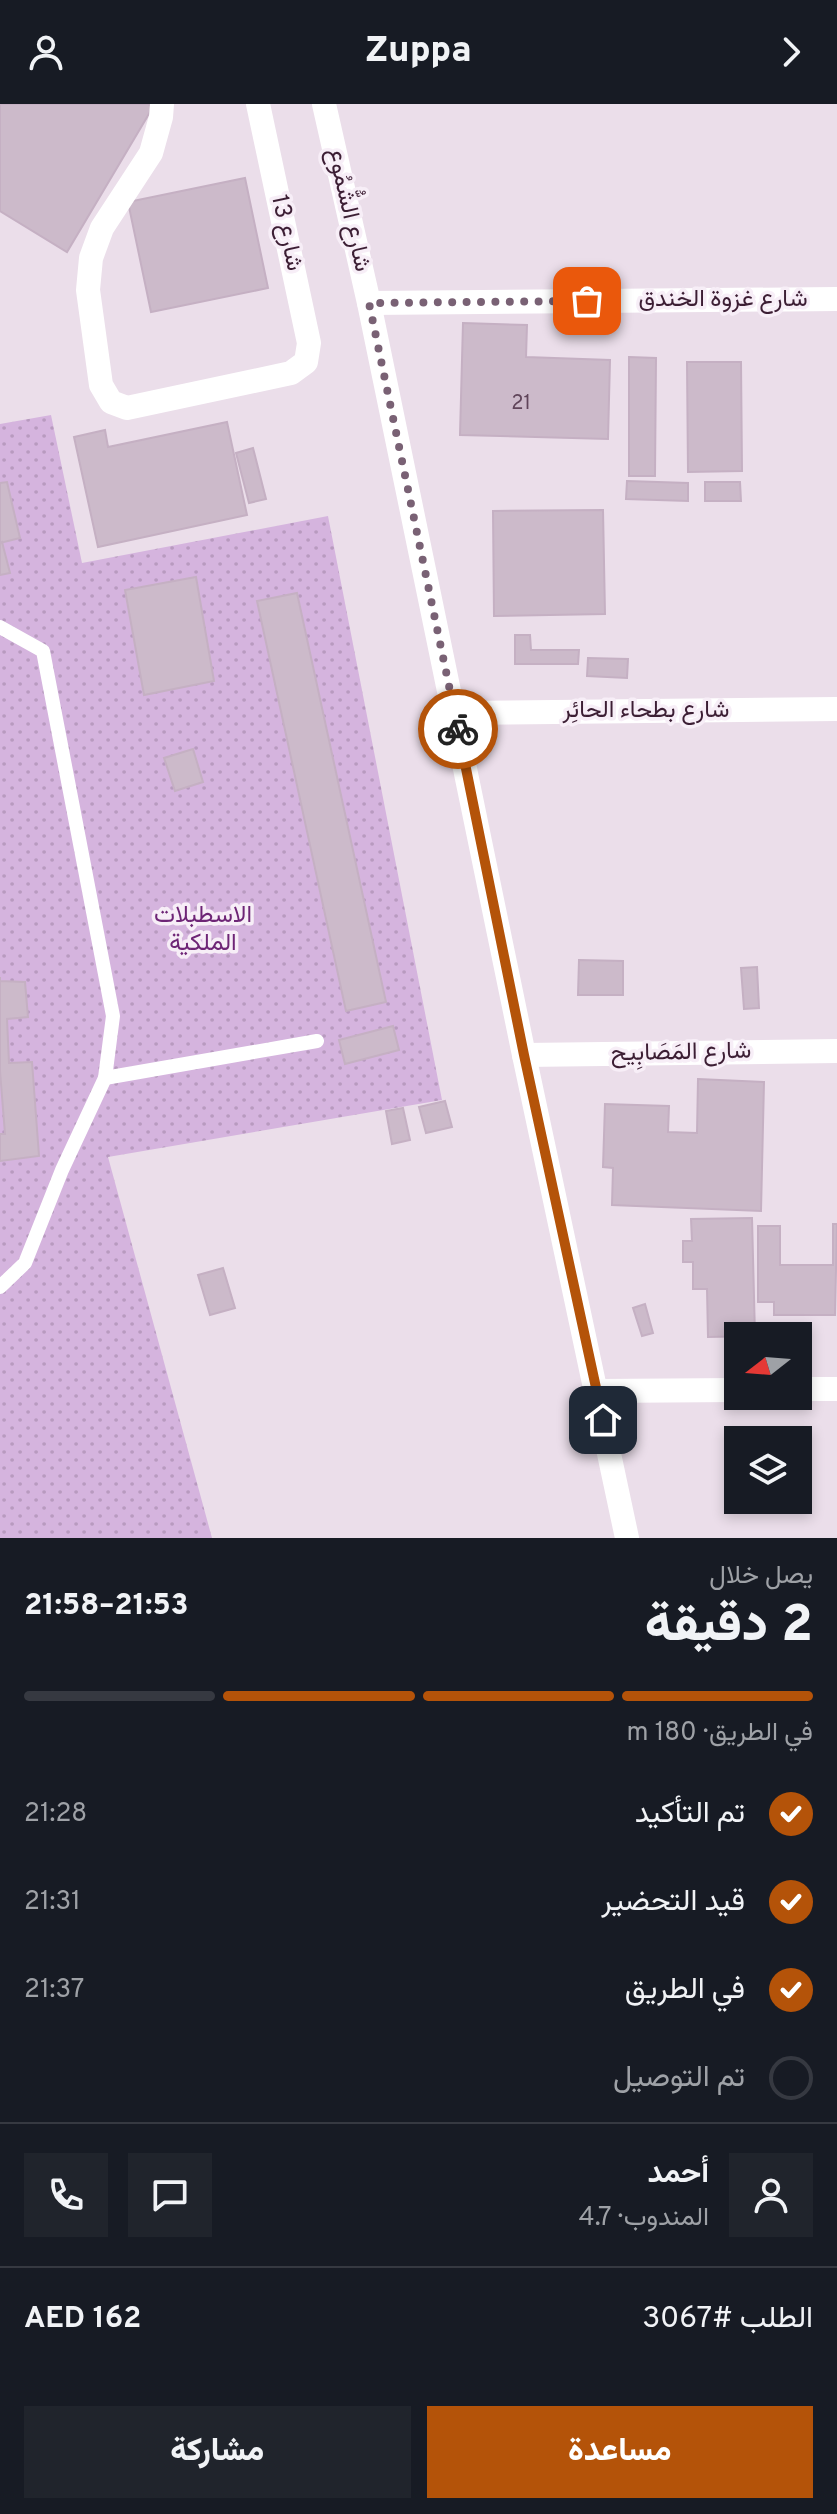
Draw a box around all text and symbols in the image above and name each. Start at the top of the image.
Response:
text: Zuppa [365,29,472,75]
icon: person [24,30,68,74]
icon: forward [769,30,813,74]
street label: شارع الشُّمُوع [319,144,383,275]
street label: شارع 13 [263,192,309,274]
pin [553,267,621,335]
icon: bag [565,279,609,323]
street label: شارع غزوة الخندق [638,285,808,315]
house number: 21 [511,391,531,417]
courier [418,689,498,769]
street label: شارع بطحاء الحائِر [562,696,729,726]
icon: bike [436,707,480,751]
park label: الاسطبلات الملكية [154,901,252,959]
street label: شارع المَصَابِيح [610,1037,752,1070]
north arrow [724,1322,812,1410]
map controls [724,1322,812,1514]
pin [569,1386,637,1454]
icon: home [581,1398,625,1442]
button: layers [724,1426,812,1514]
text: يصل خلال [709,1560,813,1593]
text: 21:53–21:58 [24,1588,189,1625]
text: 2 دقيقة [645,1594,813,1660]
text: في الطريق · 180 m [626,1717,813,1750]
icon: check [769,1792,813,1836]
text: تم التأكيد [635,1796,745,1833]
text: 21:28 [24,1798,87,1831]
icon: check [769,1880,813,1924]
text: قيد التحضير [601,1884,745,1921]
text: 21:31 [24,1886,81,1919]
icon: check [769,1968,813,2012]
text: في الطريق [625,1972,745,2009]
text: 21:37 [24,1974,84,2007]
text: تم التوصيل [613,2060,745,2097]
button: phone [24,2153,108,2237]
button: chat [128,2153,212,2237]
button: person [729,2153,813,2237]
text: أحمد [647,2156,709,2193]
text: المندوب · 4.7 [579,2202,709,2235]
text: AED 162 [24,2301,141,2338]
text: الطلب #3067 [642,2301,813,2338]
button: مشاركة [24,2406,411,2498]
button: مساعدة [427,2406,813,2498]

